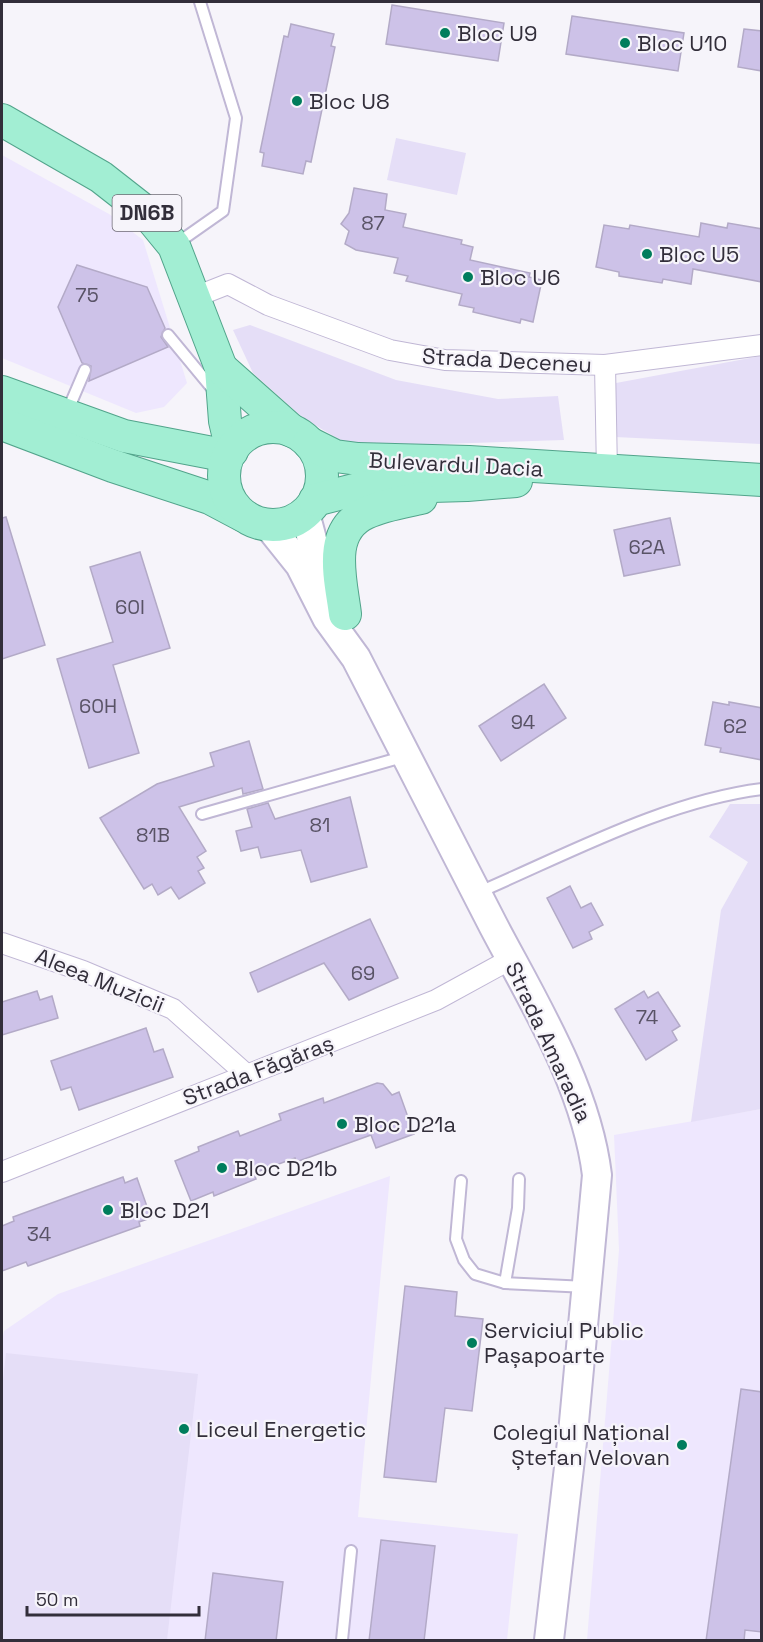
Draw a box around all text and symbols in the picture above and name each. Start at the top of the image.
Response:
place label: Bloc U9 [457,19,537,47]
marker: Bloc U9 [438,26,452,40]
place label: Bloc U10 [637,29,727,57]
marker: Bloc U10 [618,36,632,50]
place label: Bloc U8 [309,87,390,115]
marker: Bloc U8 [290,94,304,108]
road number: DN6B [112,195,182,231]
house number: 87 [361,210,385,236]
place label: Bloc U5 [659,240,739,268]
marker: Bloc U5 [640,247,654,261]
place label: Bloc U6 [480,263,560,291]
marker: Bloc U6 [461,270,475,284]
house number: 75 [75,282,99,308]
street label: Strada Deceneu [421,342,593,378]
street label: Bulevardul Dacia [368,445,544,483]
house number: 62A [629,534,666,560]
house number: 60I [115,594,145,620]
house number: 60H [79,693,117,719]
house number: 94 [511,709,535,735]
house number: 62 [723,713,747,739]
house number: 81 [310,812,330,838]
house number: 81B [136,822,170,848]
street label: Aleea Muzicii [31,941,169,1019]
street label: Strada Amaradia [500,957,599,1127]
house number: 69 [351,960,375,986]
house number: 74 [636,1004,658,1030]
street label: Strada Făgăraș [179,1028,337,1112]
place label: Bloc D21a [354,1110,456,1138]
marker: Bloc D21a [335,1117,349,1131]
place label: Bloc D21b [234,1154,338,1182]
marker: Bloc D21b [215,1161,229,1175]
place label: Bloc D21 [120,1196,209,1224]
marker: Bloc D21 [101,1203,115,1217]
house number: 34 [27,1221,51,1247]
place label: Serviciul Public Pașapoarte [484,1316,644,1369]
marker: Serviciul Public Pașapoarte [465,1336,479,1350]
place label: Liceul Energetic [196,1415,366,1443]
place label: Colegiul Național Ștefan Velovan [493,1418,670,1471]
marker: Liceul Energetic [177,1422,191,1436]
marker: Colegiul Național Ștefan Velovan [675,1438,689,1452]
scale bar [27,1579,200,1617]
text: 50 m [36,1588,78,1611]

